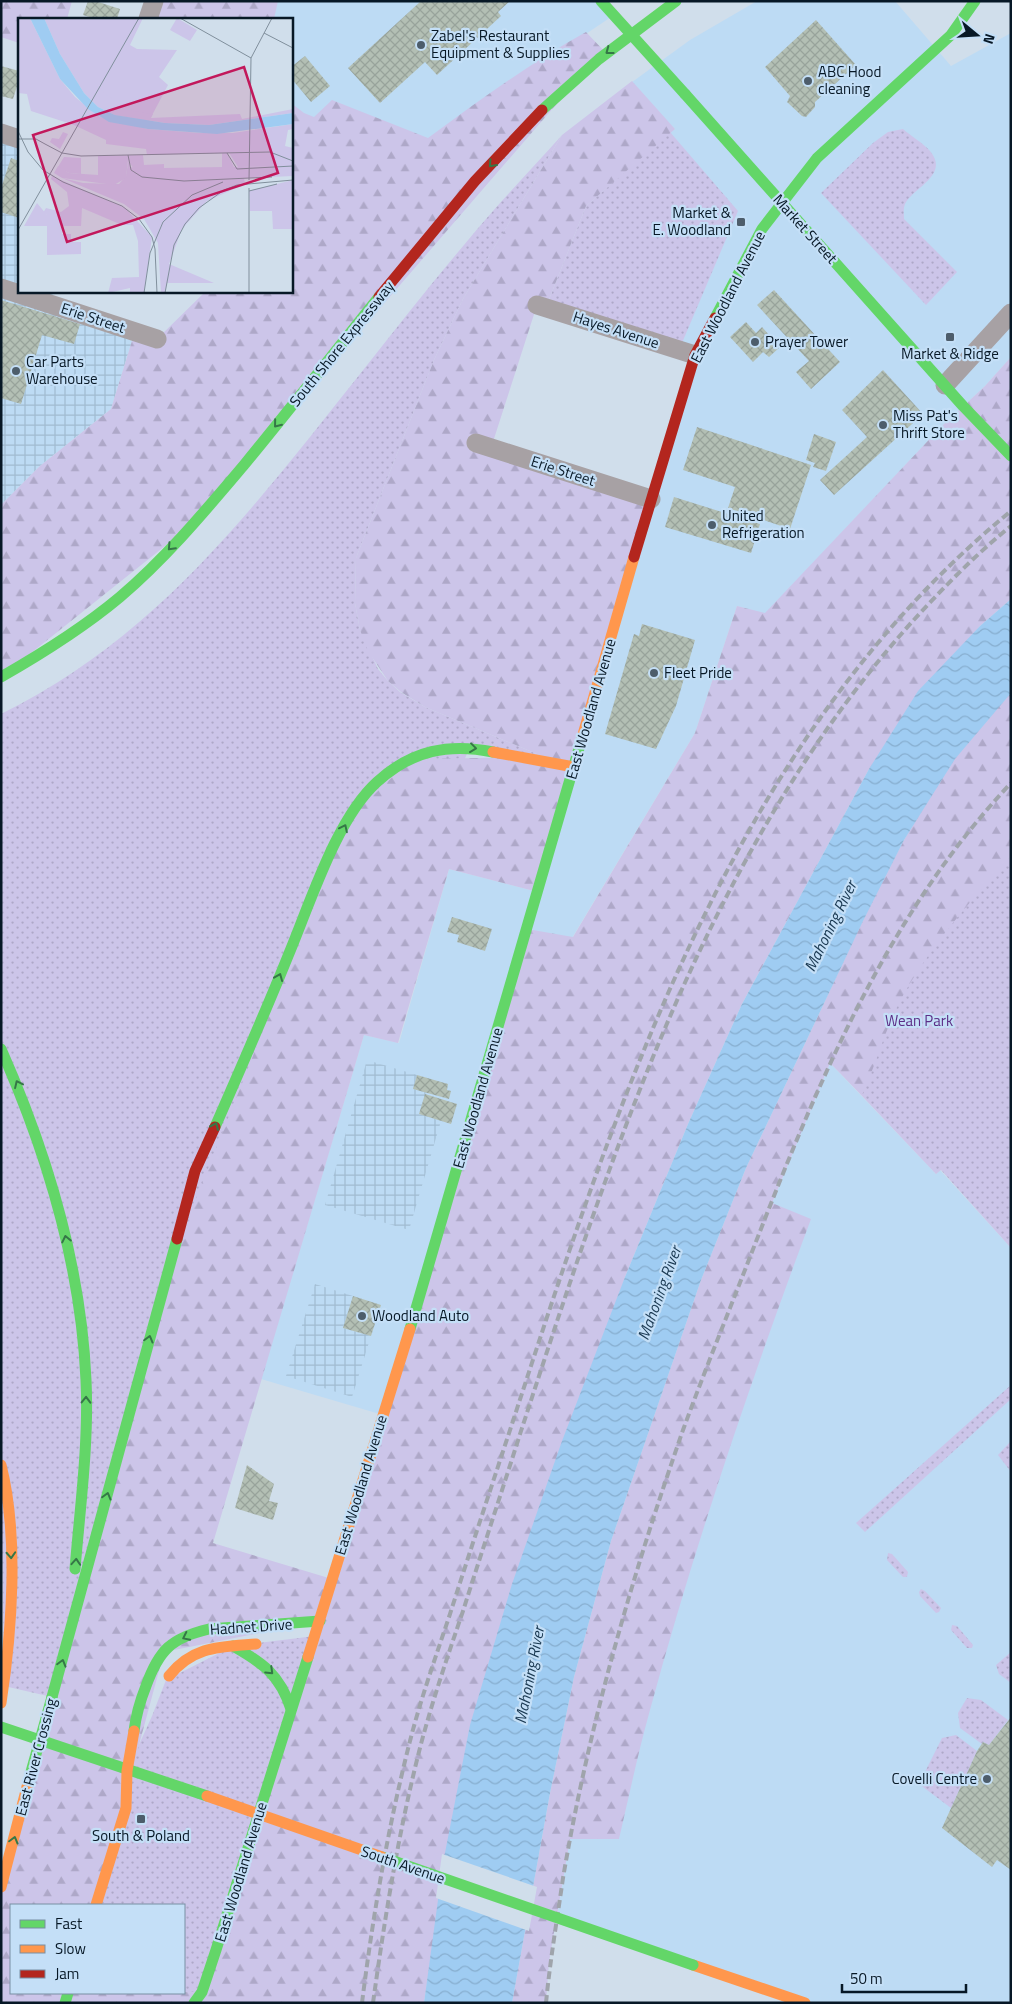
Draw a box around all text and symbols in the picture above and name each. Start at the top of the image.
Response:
north arrow [952,10,1002,60]
inset map [18,18,292,292]
place label: Zabel's Restaurant Equipment & Supplies [431,24,570,64]
text: N [978,31,1001,47]
marker: Zabel's Restaurant Equipment & Supplies [415,39,427,51]
one-way arrow [606,46,615,54]
place label: ABC Hood cleaning [818,60,881,100]
marker: ABC Hood cleaning [802,75,814,87]
one-way arrow [489,158,498,167]
street label: Market Street [768,189,844,269]
place label: Market & E. Woodland [652,201,732,241]
marker: Market & E. Woodland [735,216,747,228]
street label: East Woodland Avenue [684,227,771,367]
street label: South Shore Expressway [284,276,400,412]
street label: Erie Street [58,296,129,339]
street label: Hayes Avenue [570,305,662,354]
place label: Prayer Tower [765,330,848,353]
marker: Market & Ridge [944,331,956,343]
marker: Prayer Tower [749,336,761,348]
place label: Market & Ridge [901,342,999,365]
place label: Car Parts Warehouse [26,350,98,390]
marker: Car Parts Warehouse [10,365,22,377]
place label: Miss Pat's Thrift Store [893,404,965,444]
one-way arrow [275,418,283,427]
marker: Miss Pat's Thrift Store [877,419,889,431]
street label: Erie Street [528,449,599,492]
place label: United Refrigeration [722,504,805,544]
marker: United Refrigeration [706,519,718,531]
one-way arrow [168,541,177,550]
street label: East Woodland Avenue [559,636,622,782]
place label: Fleet Pride [664,661,732,684]
marker: Fleet Pride [648,667,660,679]
one-way arrow [470,742,478,753]
one-way arrow [337,824,347,833]
water label: Mahoning River [798,875,863,975]
one-way arrow [273,973,284,982]
park label: Wean Park [885,1009,953,1032]
street label: East Woodland Avenue [446,1025,509,1171]
one-way arrow [13,1080,24,1089]
one-way arrow [209,1122,220,1131]
one-way arrow [61,1234,72,1243]
water label: Mahoning River [631,1241,688,1343]
place label: Woodland Auto [372,1304,469,1327]
marker: Woodland Auto [356,1310,368,1322]
one-way arrow [144,1336,154,1344]
one-way arrow [81,1395,91,1403]
street label: East Woodland Avenue [328,1412,393,1558]
one-way arrow [102,1493,112,1501]
one-way arrow [6,1551,17,1559]
one-way arrow [70,1558,81,1566]
street label: Hadnet Drive [209,1612,293,1641]
water label: Mahoning River [508,1623,551,1726]
one-way arrow [182,1630,191,1640]
one-way arrow [56,1659,66,1667]
one-way arrow [264,1665,273,1674]
street label: East River Crossing [9,1695,62,1818]
place label: Covelli Centre [892,1767,977,1790]
marker: Covelli Centre [981,1773,993,1785]
street label: East Woodland Avenue [208,1799,273,1945]
marker: South & Poland [135,1813,147,1825]
place label: South & Poland [92,1824,190,1847]
one-way arrow [8,1836,18,1844]
street label: South Avenue [358,1839,448,1890]
legend [10,1904,185,1994]
text: Fast [55,1912,83,1935]
text: Slow [55,1937,86,1960]
text: Jam [55,1962,79,1985]
scale bar [842,1962,966,1994]
text: 50 m [850,1967,883,1990]

